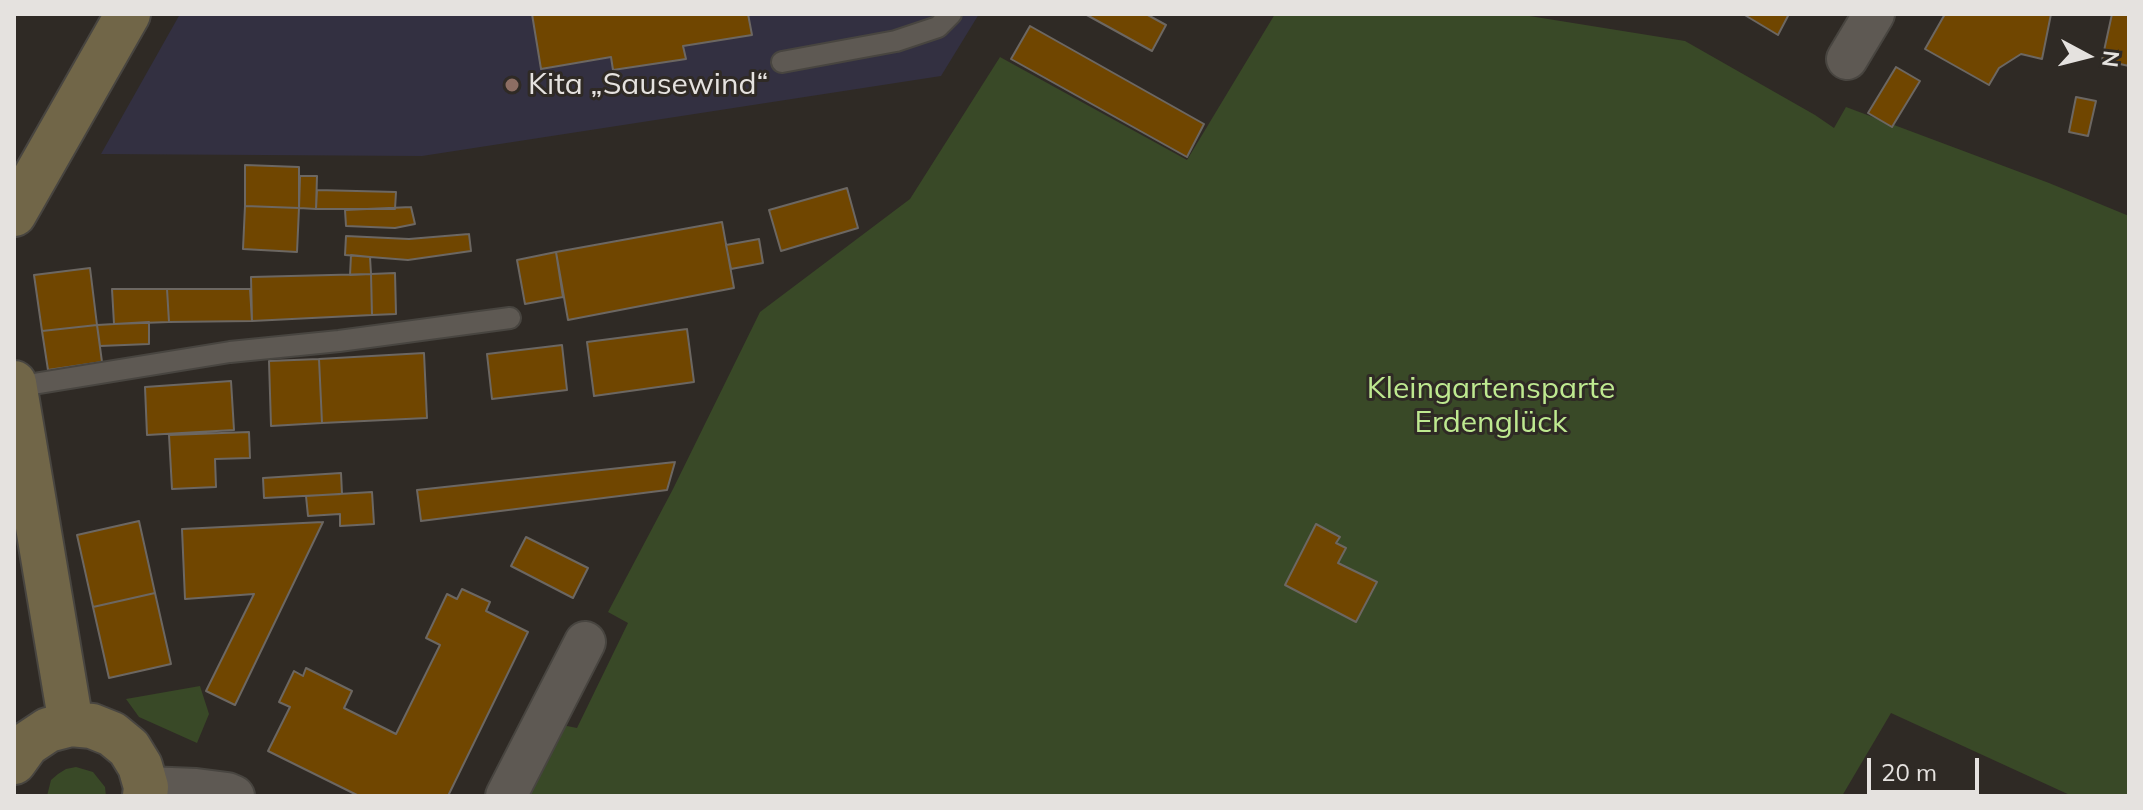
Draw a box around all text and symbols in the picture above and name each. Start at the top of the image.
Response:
north arrow [2047,16,2127,96]
text: N [2096,49,2126,69]
place label: Kita „Sausewind“ [528,67,768,103]
marker: Kita „Sausewind“ [503,76,521,94]
park label: Kleingartensparte Erdenglück [1367,371,1615,442]
scale bar [1871,742,1983,792]
text: 20 m [1881,757,1937,787]

